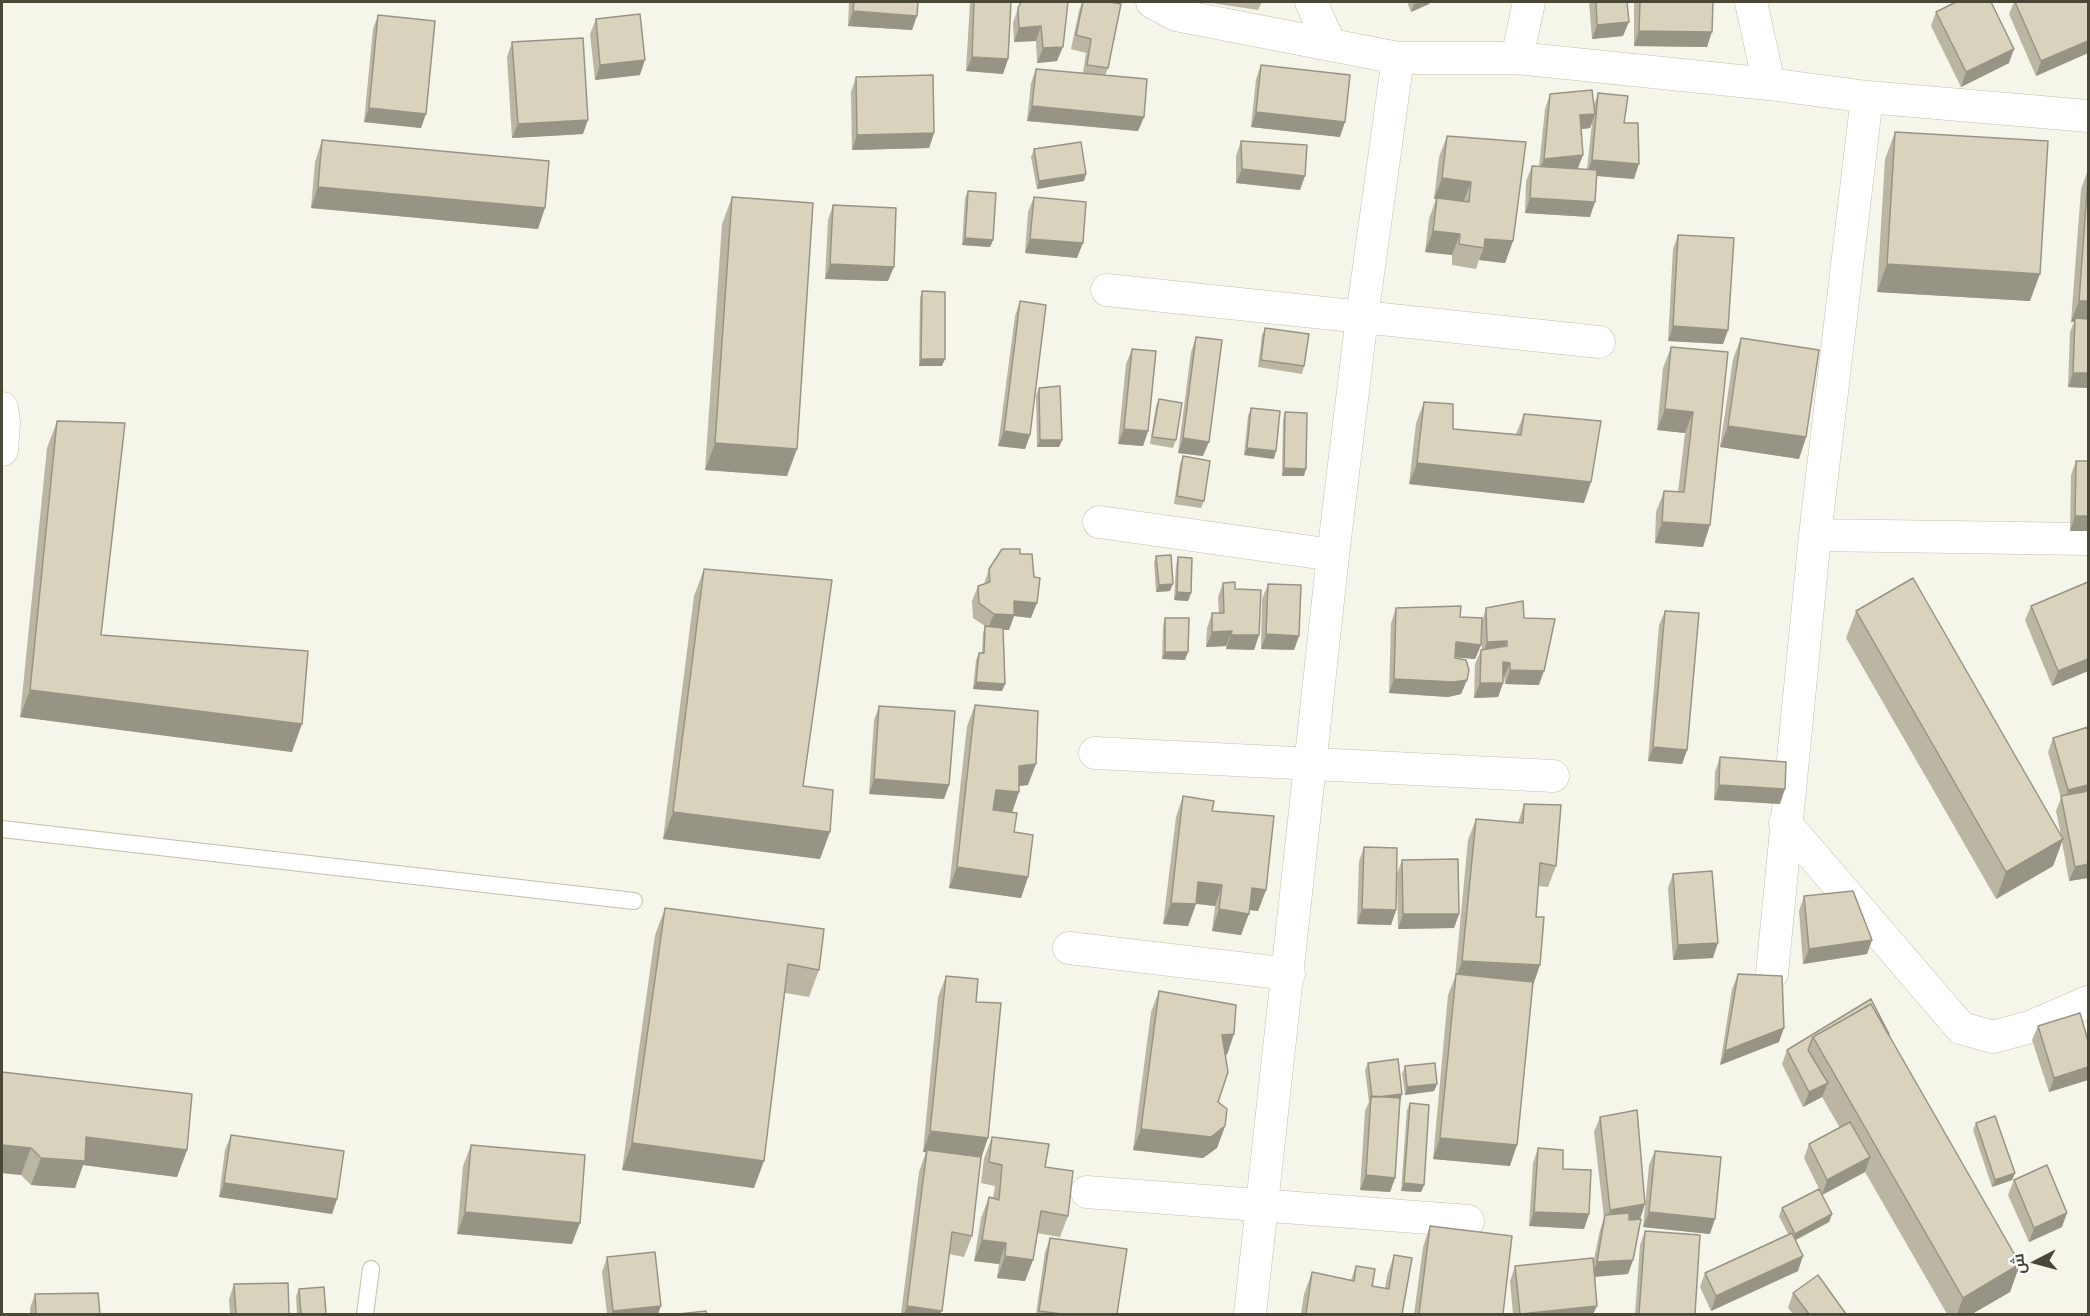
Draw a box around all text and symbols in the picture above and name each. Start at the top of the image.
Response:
north arrow [2006,1232,2066,1292]
text: ش [2006,1253,2030,1275]

